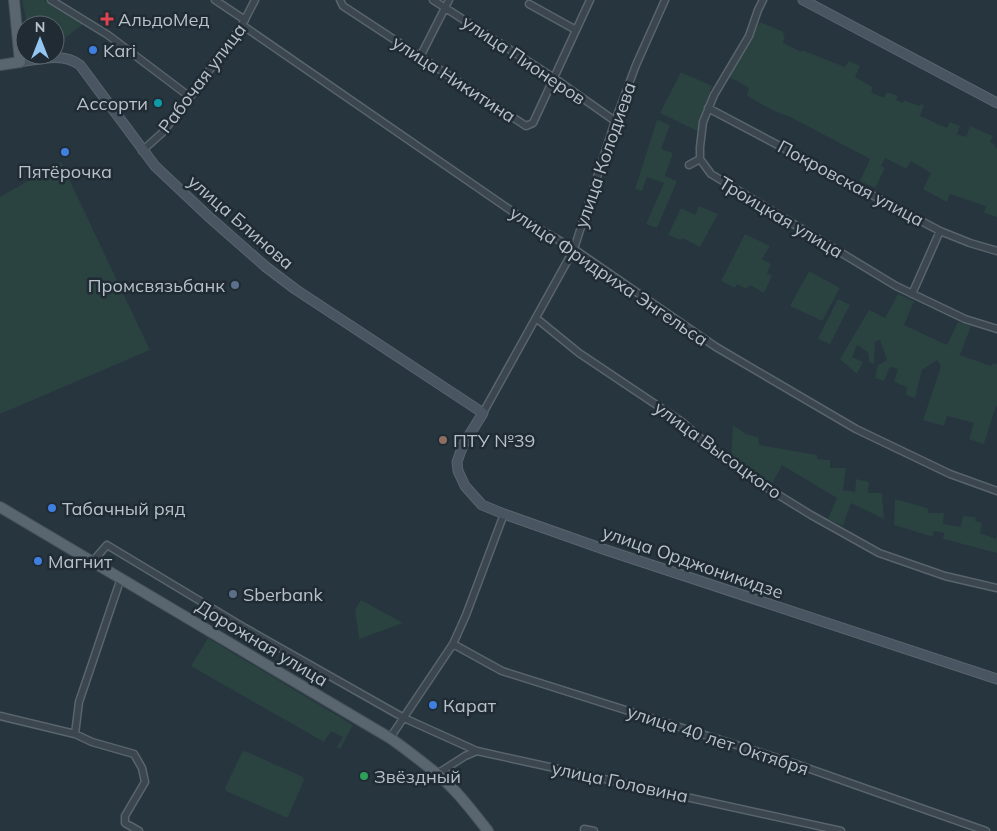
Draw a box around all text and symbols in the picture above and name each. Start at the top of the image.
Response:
place label: АльдоМед [118,8,209,31]
street label: улица Пионеров [458,10,590,110]
marker: АльдоМед [100,12,114,26]
north arrow [15,15,65,65]
text: N [35,18,45,36]
street label: Рабочая улица [153,19,251,137]
street label: улица Никитина [388,30,520,128]
place label: Kari [103,39,136,62]
marker: Kari [87,44,99,56]
street label: улица Колодиева [569,79,641,231]
place label: Ассорти [76,92,148,115]
marker: Ассорти [152,97,164,109]
street label: Покровская улица [774,135,928,231]
marker: Пятёрочка [59,146,71,158]
place label: Пятёрочка [18,160,112,183]
street label: улица Блинова [183,170,299,274]
street label: Троицкая улица [715,171,847,263]
street label: улица Фридриха Энгельса [506,201,712,351]
place label: Промсвязьбанк [88,274,225,297]
marker: Промсвязьбанк [229,279,241,291]
street label: улица Высоцкого [650,396,786,504]
place label: ПТУ №39 [453,429,535,452]
marker: ПТУ №39 [437,434,449,446]
place label: Табачный ряд [62,497,185,520]
marker: Табачный ряд [46,502,58,514]
street label: улица Орджоникидзе [599,520,787,604]
place label: Магнит [48,550,113,573]
marker: Магнит [32,555,44,567]
place label: Sberbank [243,583,323,606]
marker: Sberbank [227,588,239,600]
street label: Дорожная улица [192,595,332,691]
place label: Карат [443,694,497,717]
marker: Карат [427,699,439,711]
street label: улица 40 лет Октября [624,700,812,780]
street label: улица Головина [550,756,690,808]
place label: Звёздный [374,765,461,788]
marker: Звёздный [358,770,370,782]

